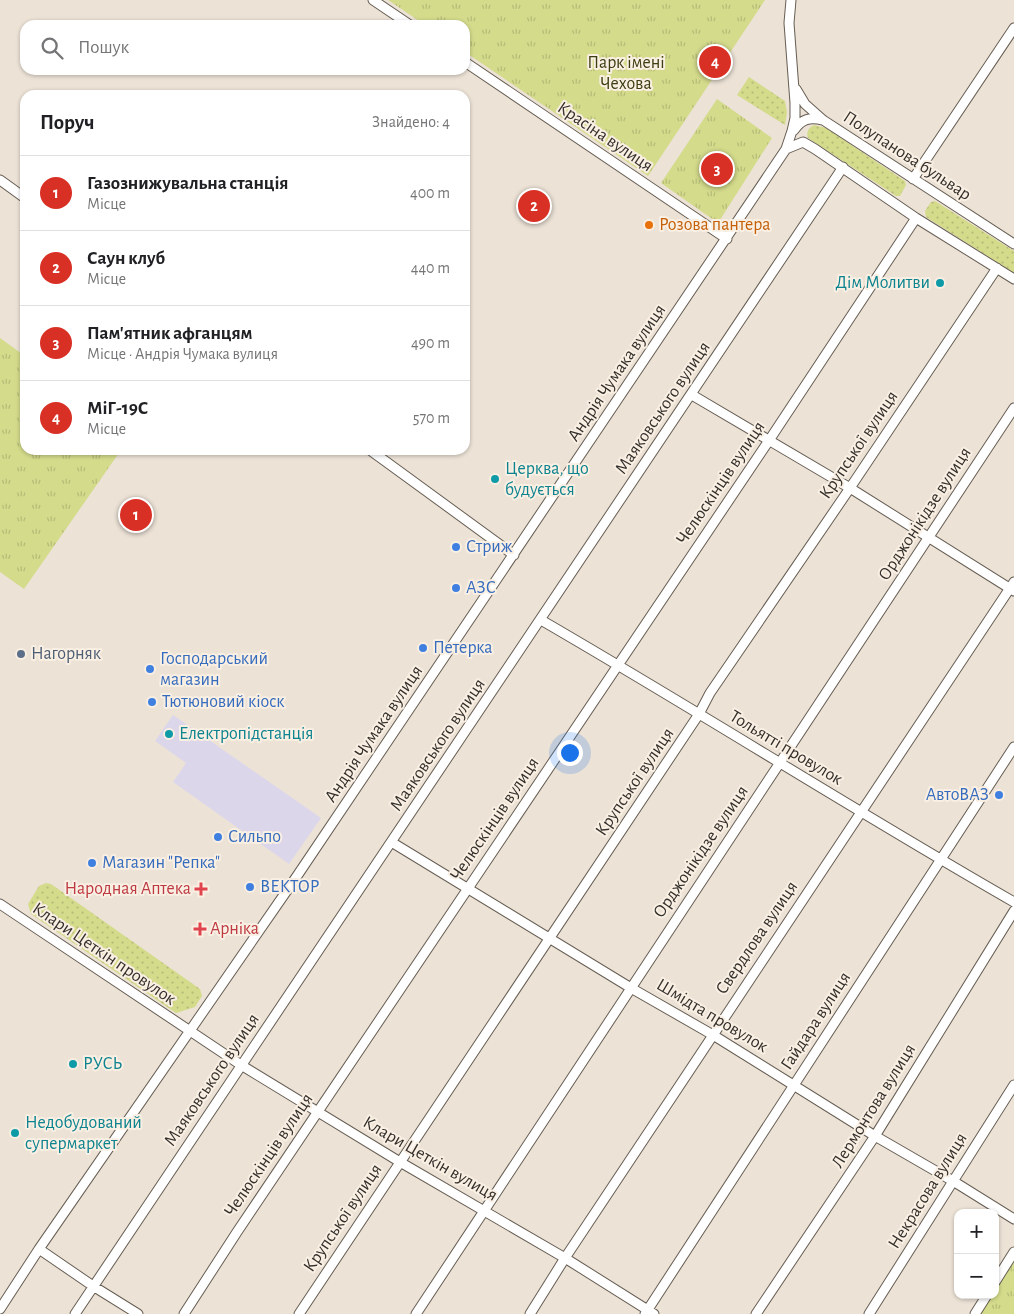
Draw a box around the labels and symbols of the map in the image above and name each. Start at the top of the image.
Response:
pin: 4 [699,43,731,81]
park label: Парк імені Чехова [587,54,665,93]
street label: Красіна вулиця [554,99,656,175]
street label: Полупанова бульвар [840,107,975,204]
pin: 3 [701,150,733,188]
pin: 2 [518,187,550,225]
place label: Розова пантера [659,216,771,234]
marker: Розова пантера [643,219,655,231]
place label: Дім Молитви [836,274,930,292]
marker: Дім Молитви [934,277,946,289]
street label: Андрія Чумака вулиця [565,301,669,445]
street label: Маяковського вулиця [612,339,714,477]
street label: Крупської вулиця [816,388,902,502]
street label: Челюскінців вулиця [673,418,769,548]
street label: Орджонікідзе вулиця [875,444,975,584]
place label: Церква, що будується [505,460,589,499]
marker: Церква, що будується [489,473,501,485]
pin: 1 [120,496,152,534]
place label: Стриж [466,538,513,556]
marker: Стриж [450,541,462,553]
place label: АЗС [466,579,496,597]
marker: АЗС [450,582,462,594]
place label: Петерка [433,639,492,657]
marker: Петерка [417,642,429,654]
place label: Нагорняк [31,645,102,663]
marker: Нагорняк [15,648,27,660]
place label: Господарський магазин [160,650,268,689]
street label: Андрія Чумака вулиця [322,662,426,806]
marker: Господарський магазин [144,663,156,675]
street label: Маяковського вулиця [387,676,489,814]
place label: Тютюновий кіоск [162,693,285,711]
marker: Тютюновий кіоск [146,696,158,708]
street label: Тольятті провулок [726,707,846,789]
place label: Електропідстанція [179,725,314,743]
street label: Крупської вулиця [592,725,678,839]
marker: Електропідстанція [163,728,175,740]
your location [557,740,583,766]
street label: Челюскінців вулиця [447,754,543,884]
street label: Орджонікідзе вулиця [650,783,752,921]
place label: АвтоВАЗ [926,786,989,804]
marker: АвтоВАЗ [993,789,1005,801]
place label: Сильпо [228,828,281,846]
marker: Сильпо [212,831,224,843]
place label: Магазин "Репка" [102,854,220,872]
marker: Магазин "Репка" [86,857,98,869]
place label: ВЕКТОР [260,878,319,896]
street label: Свердлова вулиця [713,878,801,998]
place label: Народная Аптека [64,880,191,898]
marker: ВЕКТОР [244,881,256,893]
marker: Народная Аптека [195,883,207,895]
street label: Клари Цеткін провулок [29,899,180,1009]
place label: Арніка [210,920,259,938]
marker: Арніка [194,923,206,935]
street label: Гайдара вулиця [778,969,854,1073]
street label: Шмідта провулок [653,976,771,1057]
street label: Маяковського вулиця [161,1011,263,1149]
street label: Лермонтова вулиця [829,1041,919,1171]
place label: РУСЬ [83,1055,123,1073]
marker: РУСЬ [67,1058,79,1070]
street label: Челюскінців вулиця [221,1090,317,1220]
place label: Недобудований супермаркет [25,1113,142,1153]
street label: Клари Цеткін вулиця [360,1113,500,1205]
marker: Недобудований супермаркет [9,1127,21,1139]
street label: Некрасова вулиця [885,1130,971,1252]
street label: Крупської вулиця [300,1161,386,1275]

